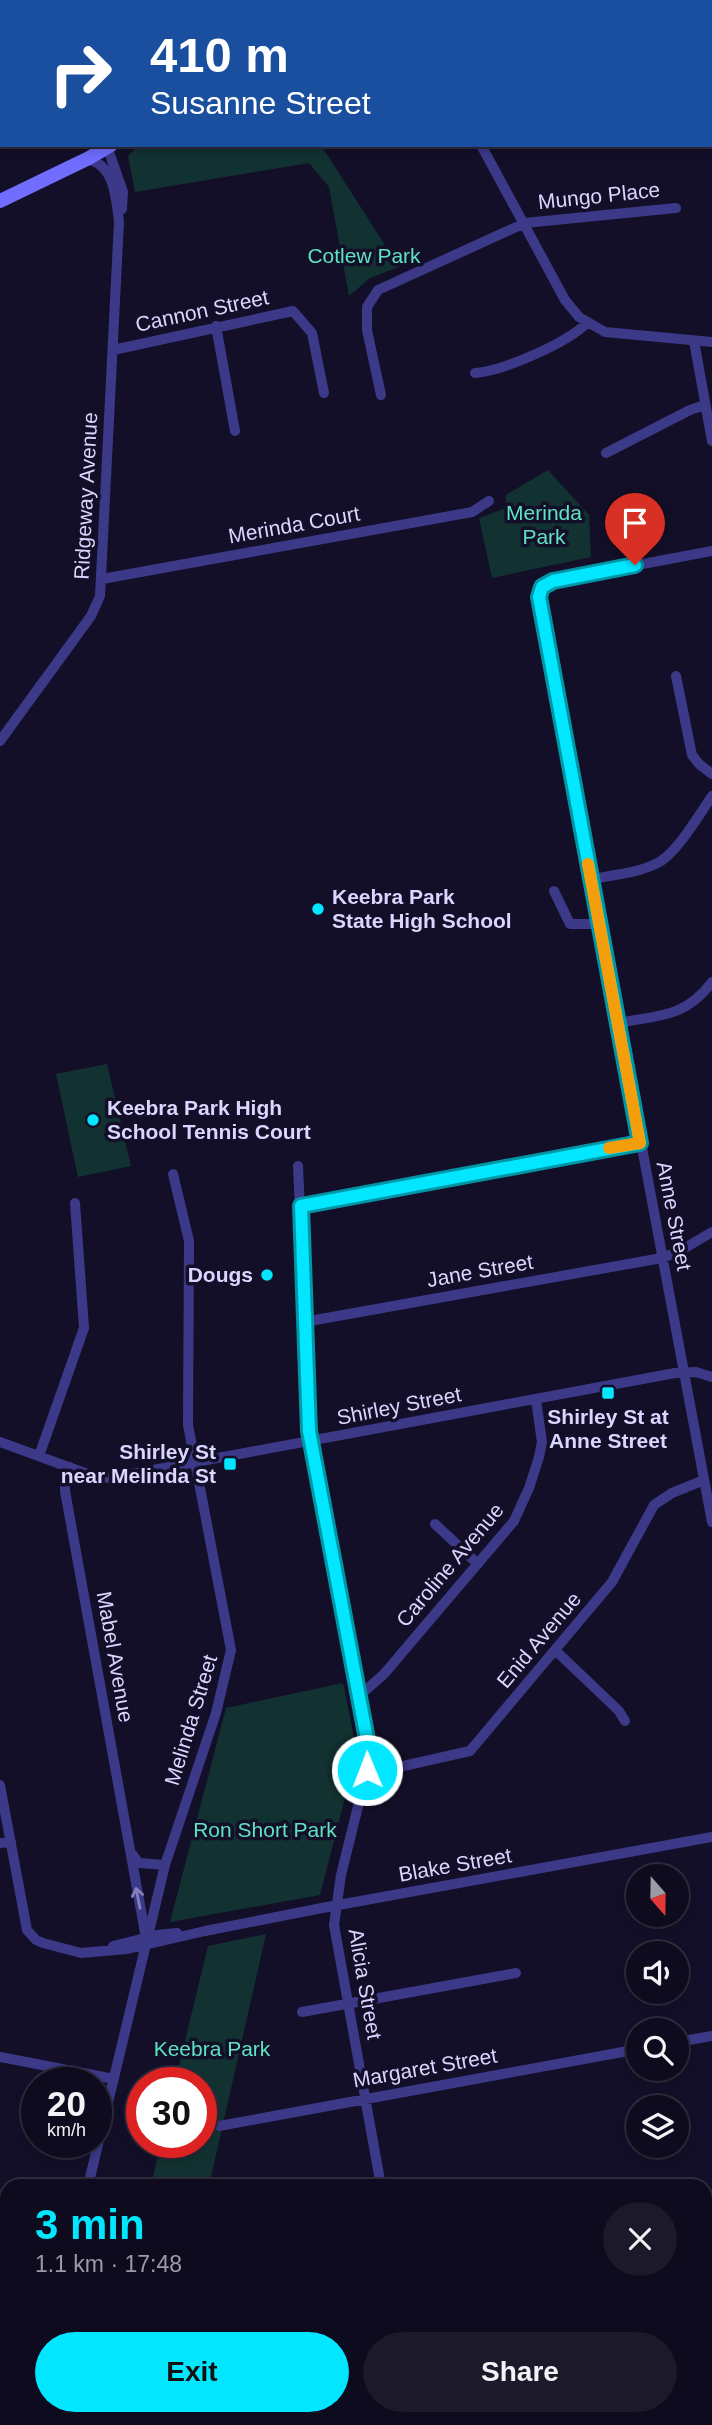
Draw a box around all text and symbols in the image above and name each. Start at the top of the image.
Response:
icon: right [35,28,126,119]
text: 410 m [150,28,289,82]
text: Susanne Street [150,85,371,121]
street label: Mungo Place [537,178,661,213]
park label: Cotlew Park [307,244,421,267]
street label: Cannon Street [133,285,271,336]
street label: Ridgeway Avenue [70,412,101,580]
pin [605,493,665,565]
park label: Merinda Park [506,501,582,548]
street label: Merinda Court [226,502,362,547]
icon: arrive [616,504,654,542]
place label: Keebra Park State High School [332,885,512,932]
marker: Keebra Park State High School [310,901,326,917]
place label: Keebra Park High School Tennis Court [107,1096,311,1143]
marker: Keebra Park High School Tennis Court [85,1112,101,1128]
street label: Anne Street [653,1159,696,1273]
street label: Jane Street [425,1250,535,1291]
place label: Dougs [188,1263,253,1286]
marker: Dougs [259,1267,275,1283]
street label: Shirley Street [335,1382,463,1429]
marker: Shirley St at Anne Street [600,1385,616,1401]
place label: Shirley St at Anne Street [547,1405,669,1452]
place label: Shirley St near Melinda St [61,1440,216,1487]
marker: Shirley St near Melinda St [222,1456,238,1472]
street label: Caroline Avenue [391,1498,508,1631]
street label: Enid Avenue [492,1587,585,1692]
street label: Mabel Avenue [93,1590,138,1724]
street label: Melinda Street [160,1652,221,1788]
position arrow [330,1733,404,1807]
park label: Ron Short Park [193,1818,337,1841]
street label: Blake Street [397,1843,513,1886]
north arrow [626,1864,690,1927]
map controls [626,1864,689,2158]
one-way arrow [130,1887,144,1910]
street label: Alicia Street [344,1927,387,2041]
button: sound [626,1941,689,2004]
button: search [626,2018,689,2081]
park label: Keebra Park [154,2037,271,2060]
street label: Margaret Street [351,2043,499,2092]
speed limit sign: 30 [126,2067,217,2158]
text: 20 [47,2084,86,2123]
button: layers [626,2095,689,2158]
text: km/h [47,2120,86,2140]
text: 3 min [35,2201,145,2248]
button: close [603,2202,677,2276]
text: 1.1 km · 17:48 [35,2251,182,2277]
button: Exit [35,2332,349,2412]
button: Share [363,2332,677,2412]

